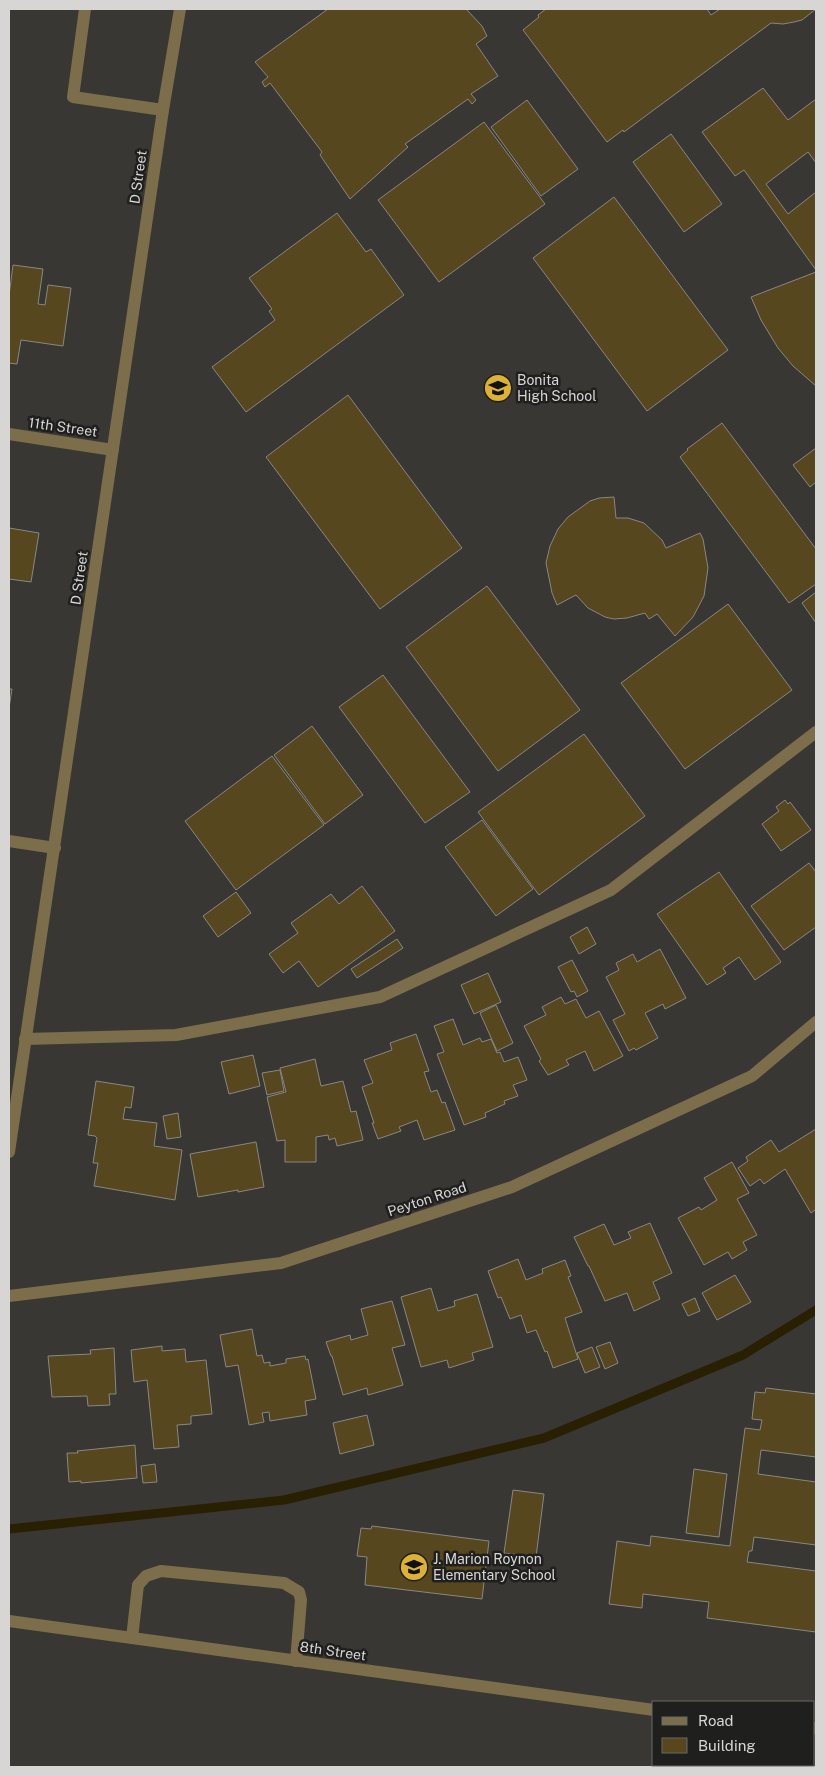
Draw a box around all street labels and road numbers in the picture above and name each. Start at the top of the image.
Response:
street label: D Street [126,149,150,205]
street label: 11th Street [28,414,98,440]
street label: D Street [67,550,91,606]
street label: Peyton Road [386,1179,468,1219]
street label: 8th Street [299,1638,367,1664]

